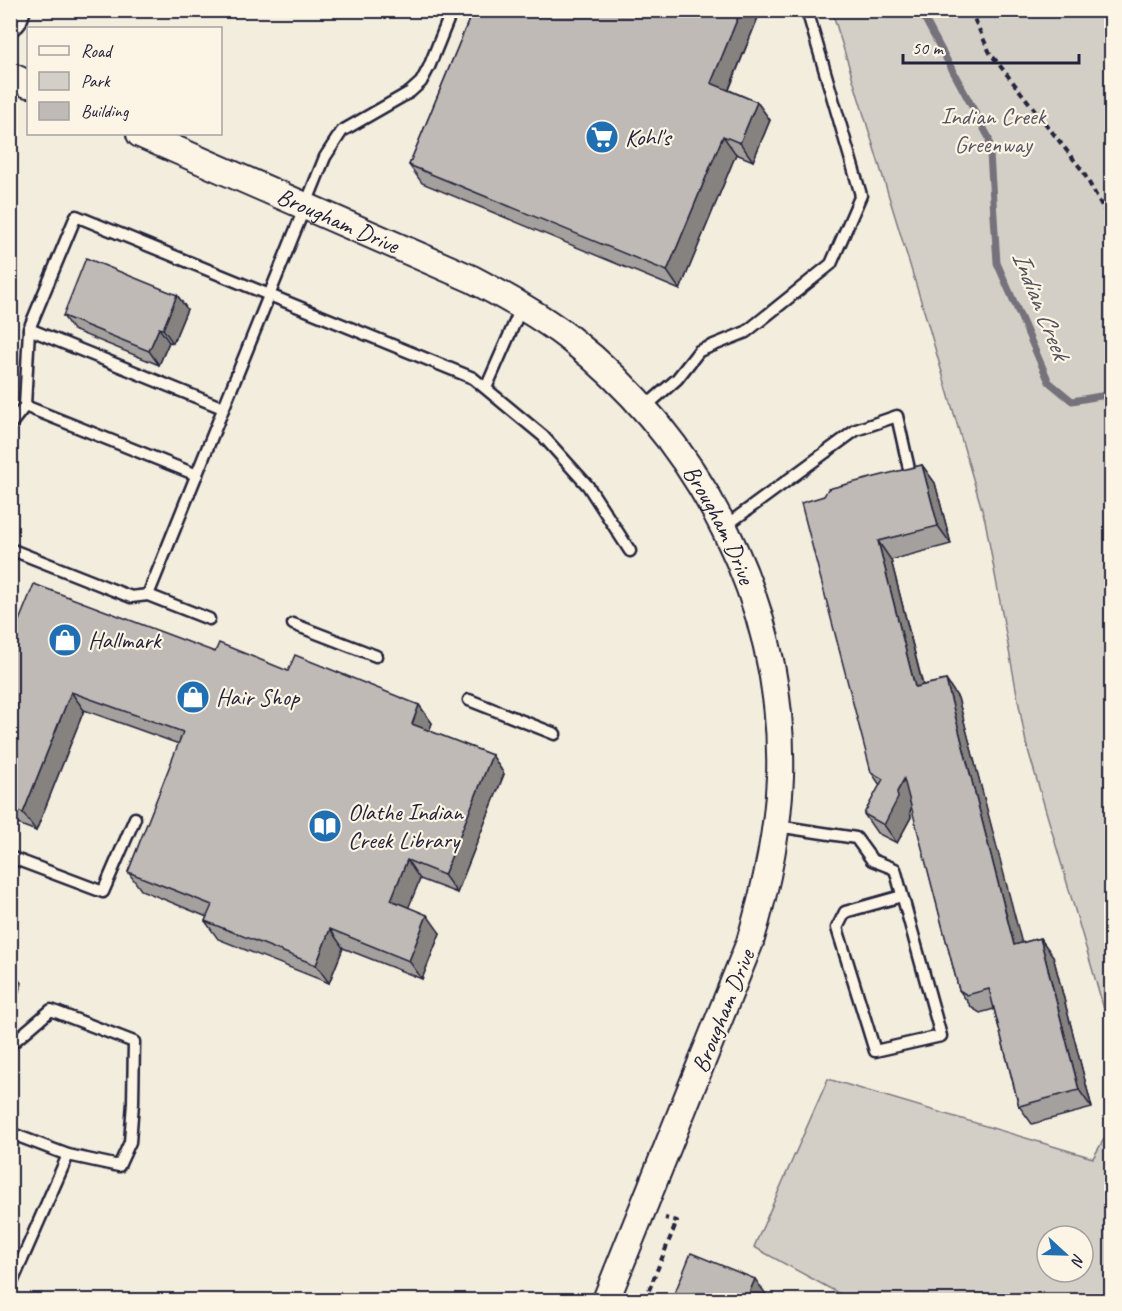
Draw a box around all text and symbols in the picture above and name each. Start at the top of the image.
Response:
legend [27,27,222,135]
scale bar [903,27,1078,65]
text: 50 m [912,37,945,59]
text: Road [81,40,114,62]
text: Park [81,70,111,92]
text: Building [81,100,130,122]
park label: Indian Creek Greenway [941,101,1048,159]
supermarket icon: Kohl's [584,119,620,155]
place label: Kohl's [625,122,673,152]
street label: Brougham Drive [272,181,405,261]
water label: Indian Creek [1004,246,1079,368]
street label: Brougham Drive [676,459,763,590]
shop icon: Hallmark [47,622,83,658]
place label: Hallmark [88,625,163,655]
shop icon: Hair Shop [175,679,211,715]
place label: Hair Shop [216,682,301,712]
place label: Olathe Indian Creek Library [348,797,464,855]
library icon: Olathe Indian Creek Library [307,808,343,844]
street label: Brougham Drive [685,943,762,1077]
north arrow [1035,1224,1095,1284]
text: N [1066,1251,1089,1270]

